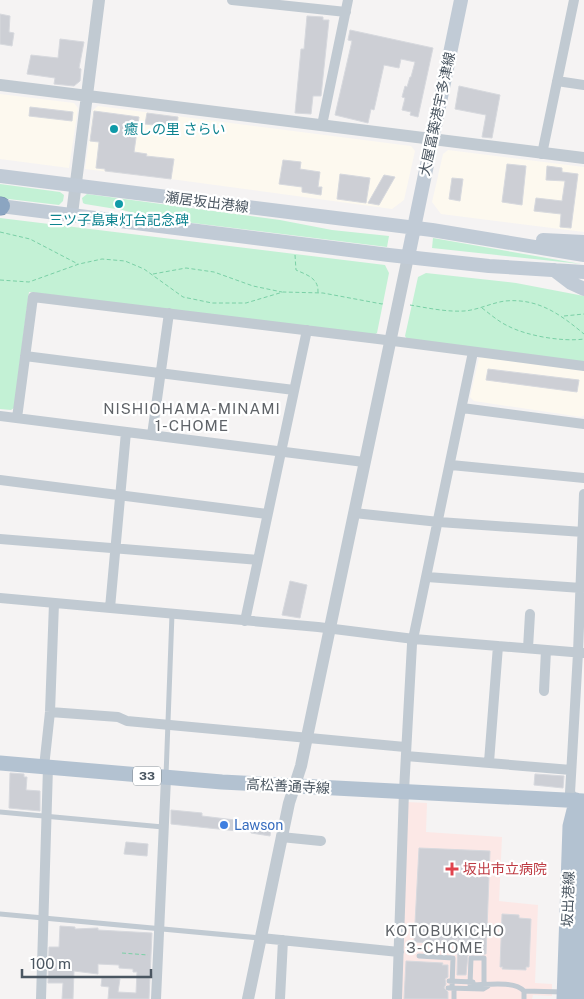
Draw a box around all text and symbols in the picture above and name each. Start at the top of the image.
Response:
street label: 大屋冨築港宇多津線 [416,51,458,177]
place label: 癒しの里 さらい [124,121,225,137]
marker: 癒しの里 さらい [108,123,120,135]
street label: 瀬居坂出港線 [164,189,250,215]
marker: 三ツ子島東灯台記念碑 [113,198,125,210]
place label: 三ツ子島東灯台記念碑 [49,212,189,228]
district label: NISHIOHAMA-MINAMI 1-CHOME [103,400,281,434]
road number: 33 [133,766,161,786]
street label: 高松善通寺線 [246,776,330,796]
place label: Lawson [234,817,283,833]
marker: Lawson [218,819,230,831]
place label: 坂出市立病院 [463,861,547,877]
marker: 坂出市立病院 [445,862,459,876]
street label: 坂出港線 [559,871,577,927]
district label: KOTOBUKICHO 3-CHOME [385,922,505,956]
scale bar [22,946,151,978]
text: 100 m [30,955,71,972]

